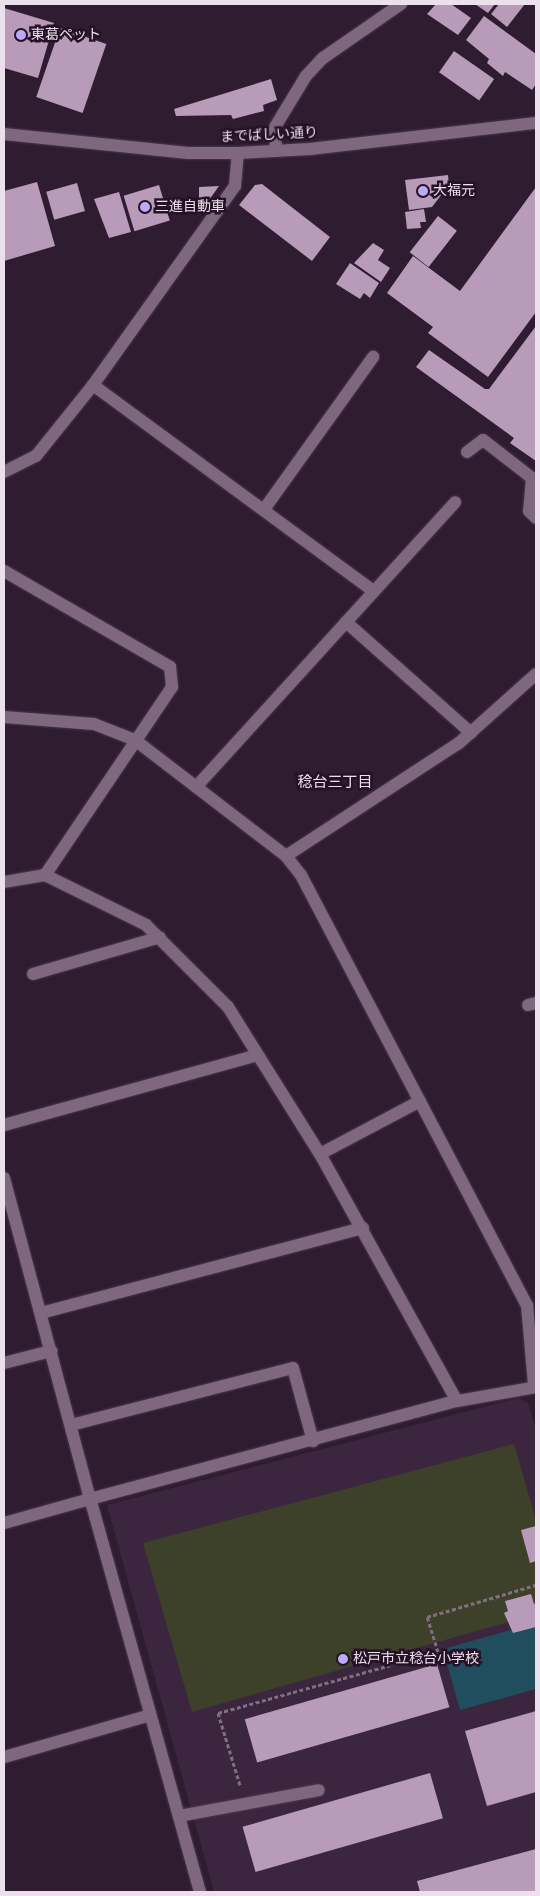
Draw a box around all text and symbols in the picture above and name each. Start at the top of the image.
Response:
place label: 東葛ペット [31,27,101,43]
marker: 東葛ペット [15,29,27,41]
street label: までばしい通り [220,124,318,146]
place label: 大福元 [433,183,475,199]
marker: 大福元 [417,185,429,197]
place label: 三進自動車 [155,199,225,215]
marker: 三進自動車 [139,201,151,213]
district label: 稔台三丁目 [298,774,372,792]
place label: 松戸市立稔台小学校 [353,1651,479,1667]
marker: 松戸市立稔台小学校 [337,1653,349,1665]

